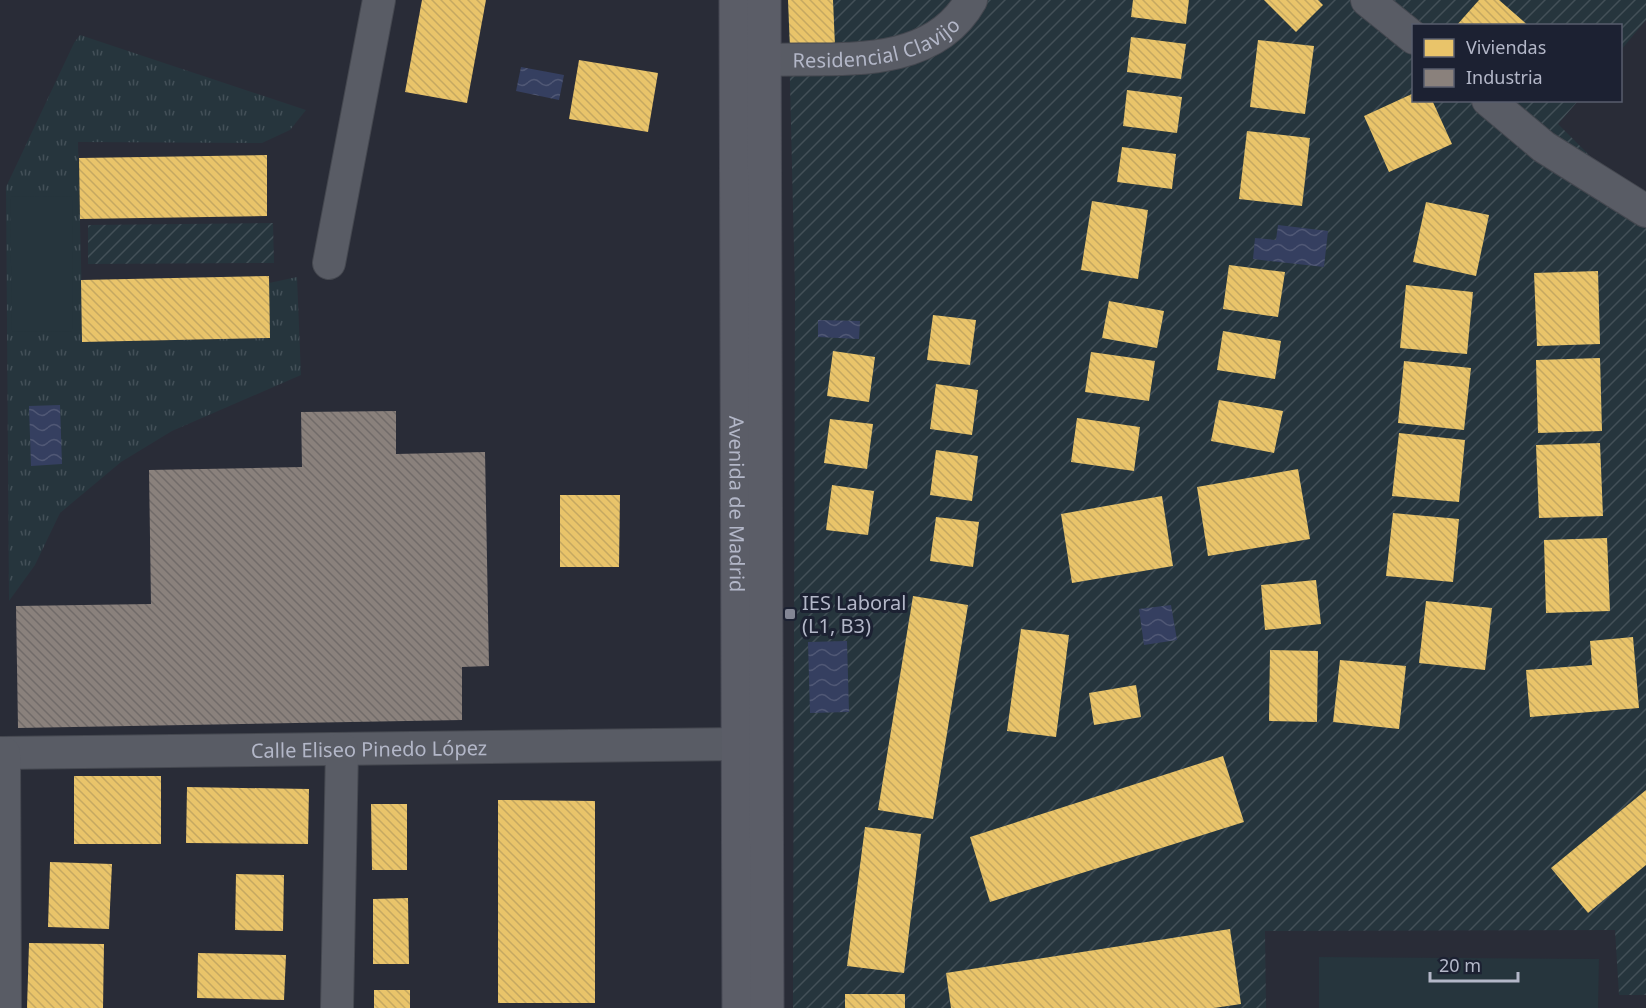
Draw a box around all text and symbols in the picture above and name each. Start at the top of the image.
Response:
street label: Residencial Clavijo [793,11,965,73]
legend [1412,24,1622,102]
text: Viviendas [1466,35,1546,59]
text: Industria [1466,65,1543,89]
street label: Avenida de Madrid [724,416,751,592]
place label: IES Laboral (L1, B3) [802,589,906,639]
marker: IES Laboral (L1, B3) [783,607,797,621]
street label: Calle Eliseo Pinedo López [251,734,487,763]
scale bar [1430,945,1518,983]
text: 20 m [1439,953,1481,977]

